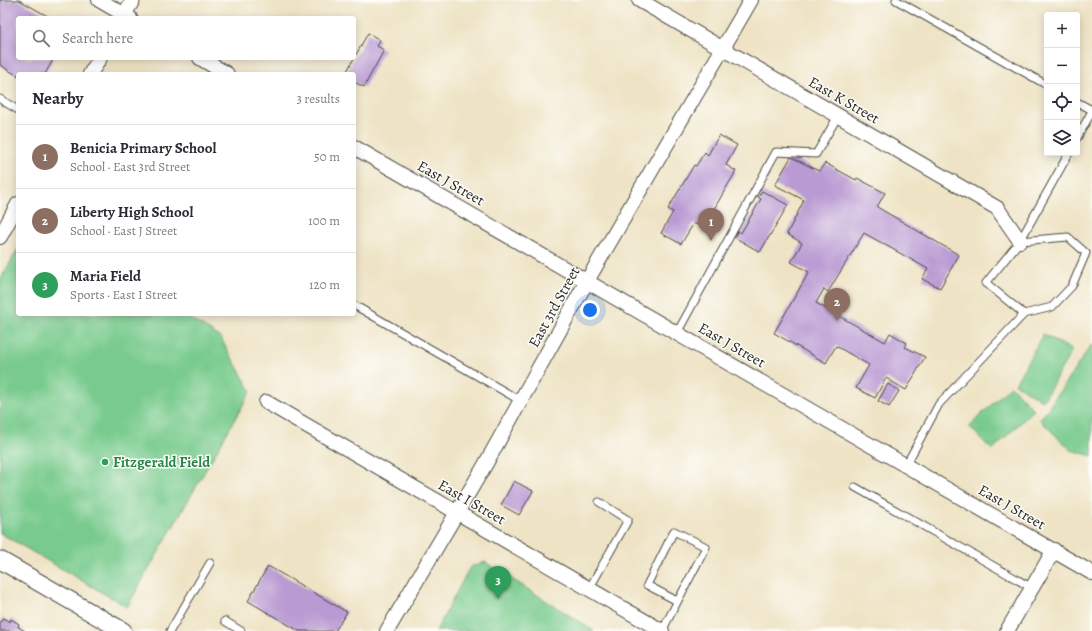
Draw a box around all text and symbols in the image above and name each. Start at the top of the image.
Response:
map controls [1044,12,1080,156]
button: + [1044,12,1080,48]
search box [16,16,356,60]
icon: search [30,27,52,49]
text: Search here [62,28,133,48]
button: − [1044,48,1080,84]
street label: East K Street [805,72,883,128]
button: locate [1044,84,1080,120]
text: Nearby [32,87,83,110]
text: 3 results [296,90,340,107]
button: layers [1044,120,1080,156]
text: Benicia Primary School [70,138,217,158]
text: 1 [43,148,47,165]
text: 50 m [314,148,340,165]
street label: East J Street [414,156,488,210]
text: School · East 3rd Street [70,158,190,175]
text: Liberty High School [70,202,193,222]
pin: 1 [698,208,724,241]
text: 2 [42,212,48,229]
text: 100 m [308,212,340,229]
text: School · East J Street [70,222,177,239]
street label: East 3rd Street [524,263,584,351]
text: Maria Field [70,266,141,286]
text: 3 [42,276,48,293]
text: 120 m [309,276,340,293]
text: Sports · East I Street [70,286,177,303]
pin: 2 [824,288,850,321]
your location [580,300,600,320]
street label: East J Street [695,318,769,372]
place label: Fitzgerald Field [113,452,211,472]
marker: Fitzgerald Field [100,457,110,467]
street label: East I Street [435,475,509,529]
street label: East J Street [975,480,1049,534]
pin: 3 [485,566,511,599]

